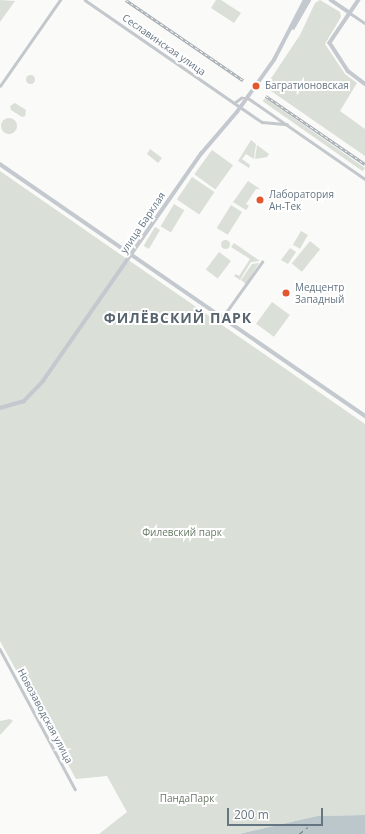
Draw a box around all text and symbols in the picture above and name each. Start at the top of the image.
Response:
street label: Сеславинская улица [120,12,208,78]
marker: Багратионовская [250,80,262,92]
place label: Багратионовская [265,80,349,92]
place label: Лаборатория Ан-Тек [269,188,334,212]
street label: улица Барклая [118,190,168,256]
marker: Лаборатория Ан-Тек [254,194,266,206]
place label: Медцентр Западный [295,281,344,304]
marker: Медцентр Западный [280,287,292,299]
district label: ФИЛЁВСКИЙ ПАРК [104,310,252,326]
park label: Филевский парк [142,527,222,539]
street label: Новозаводская улица [15,667,75,765]
park label: ПандаПарк [160,793,214,805]
scale bar [229,800,325,826]
text: 200 m [234,806,269,823]

